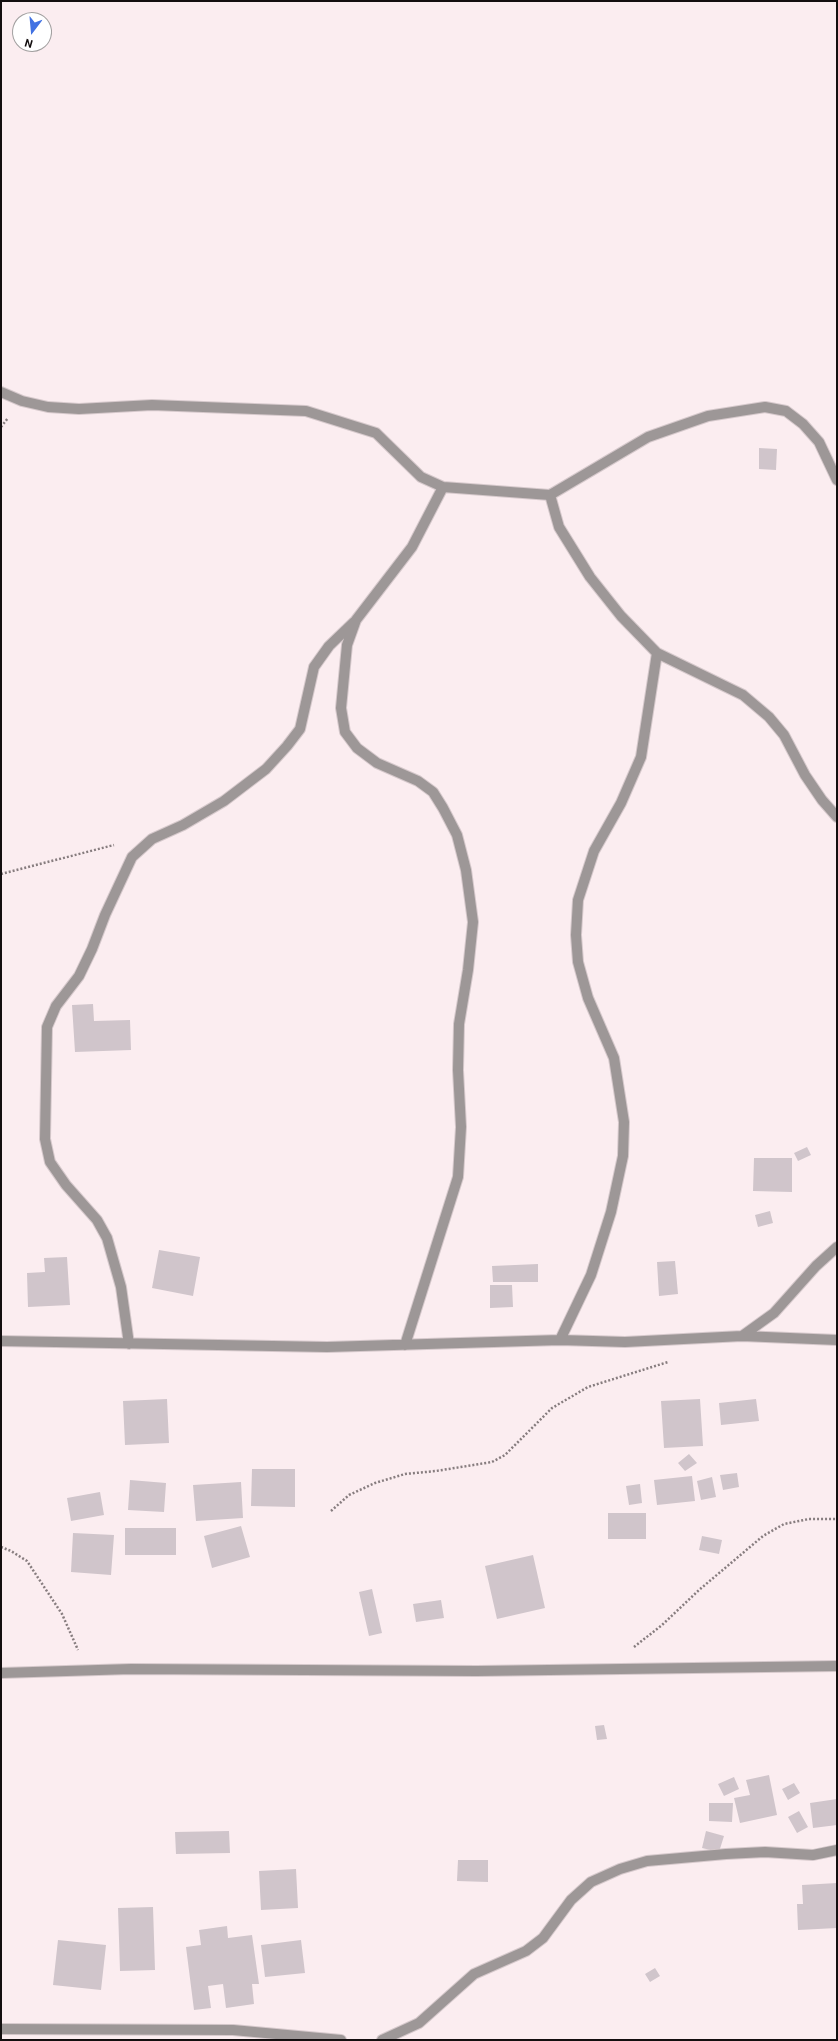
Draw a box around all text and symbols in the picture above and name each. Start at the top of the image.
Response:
north arrow [12,12,52,52]
text: N [23,36,34,50]

